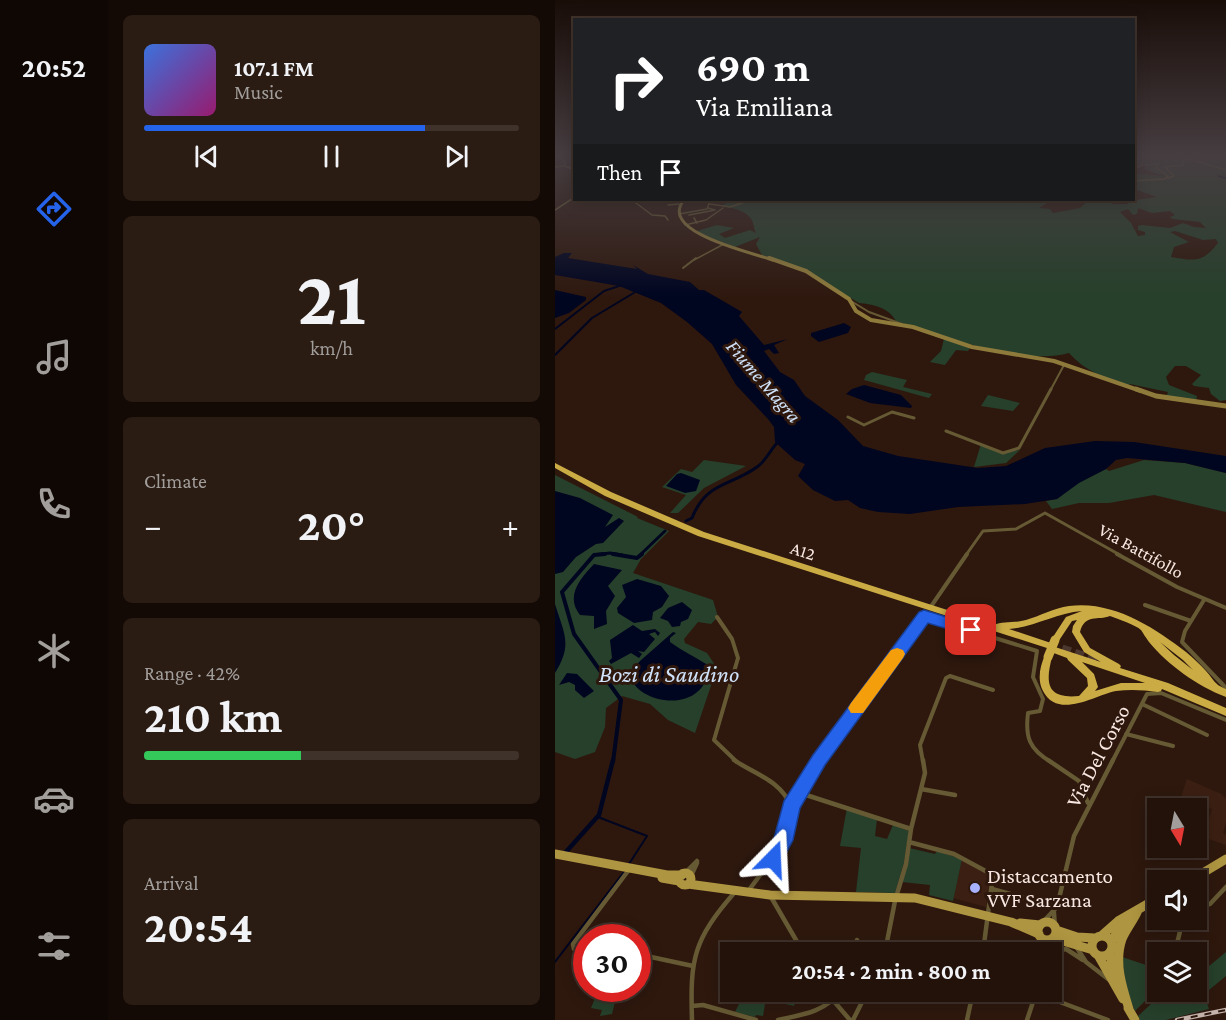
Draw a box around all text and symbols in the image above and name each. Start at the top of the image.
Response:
icon: right [597,42,675,120]
text: 690 m [696,43,810,90]
text: 20:52 [22,53,86,83]
text: 107.1 FM [234,56,314,81]
text: Music [234,81,283,103]
text: Via Emiliana [696,92,833,122]
icon: previous [190,140,223,173]
icon: pause [315,140,348,173]
icon: next [440,140,473,173]
icon: arrive [654,156,687,189]
text: Then [597,160,642,185]
icon: directions [33,188,75,230]
text: 21 [297,254,366,341]
water label: Fiume Magra [721,335,806,427]
icon: music [33,336,75,378]
text: km/h [310,337,353,359]
text: Climate [144,470,207,492]
icon: phone [33,483,75,525]
text: 20° [298,500,365,550]
text: − [144,507,161,544]
text: + [502,507,519,544]
street label: Via Battifollo [1095,520,1187,583]
street label: A12 [788,538,818,564]
pin [945,604,996,655]
icon: arrive [954,613,987,646]
icon: climate [33,630,75,672]
water label: Bozi di Saudino [599,660,739,687]
text: Range · 42% [144,662,240,684]
text: 210 km [144,692,282,742]
street label: Via Del Corso [1061,701,1135,811]
icon: car [33,778,75,820]
north arrow [1147,798,1207,858]
map controls [1147,798,1207,1002]
position arrow [741,827,805,891]
place label: Distaccamento VVF Sarzana [987,864,1113,912]
button: sound [1147,870,1207,930]
text: Arrival [144,872,198,894]
marker: Distaccamento VVF Sarzana [968,881,982,895]
text: 20:54 [144,902,253,952]
speed limit sign: 30 [573,924,651,1002]
icon: filters [33,925,75,967]
button: layers [1147,942,1207,1002]
text: 20:54 · 2 min · 800 m [792,959,990,984]

